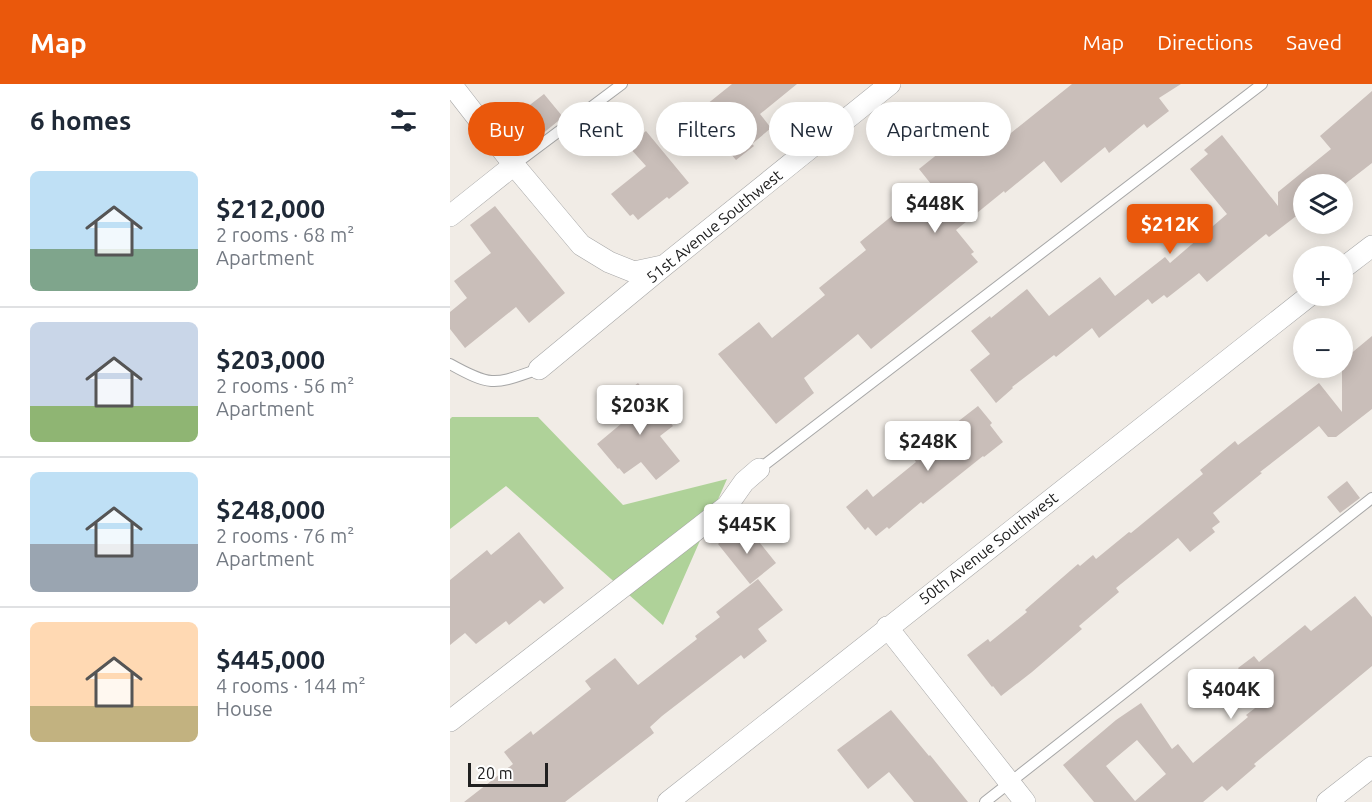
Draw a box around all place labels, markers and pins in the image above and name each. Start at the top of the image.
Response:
pin: $448K [893,183,977,234]
pin: $212K [1128,204,1212,255]
pin: $203K [598,385,682,436]
pin: $248K [886,421,970,472]
pin: $445K [705,504,789,555]
pin: $404K [1189,669,1273,720]

